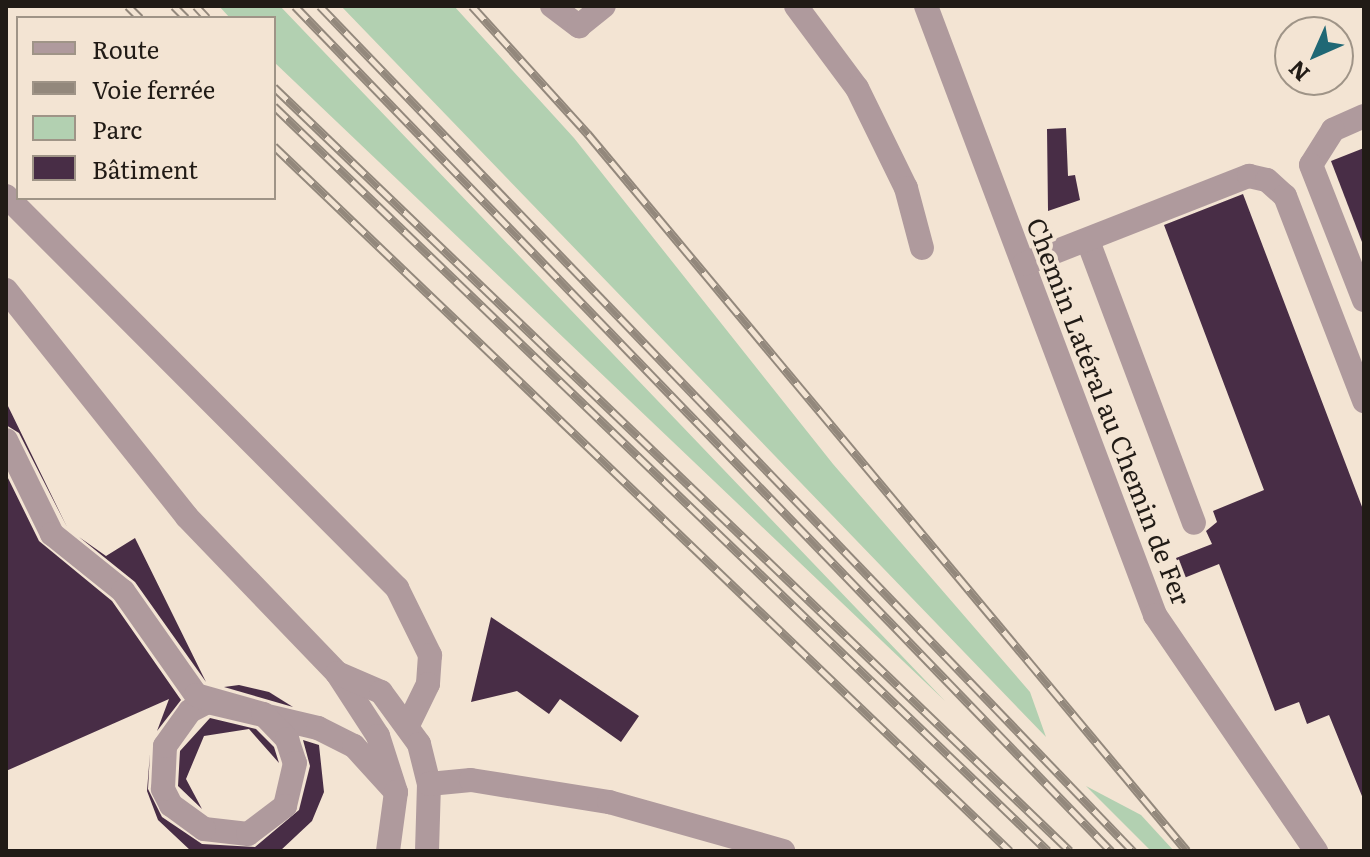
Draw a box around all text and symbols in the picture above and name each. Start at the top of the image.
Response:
legend [16,16,276,200]
north arrow [1274,16,1354,96]
text: Route [92,31,159,66]
text: N [1280,54,1316,90]
text: Voie ferrée [92,71,215,106]
text: Parc [92,111,142,146]
text: Bâtiment [92,151,198,186]
street label: Chemin Latéral au Chemin de Fer [1022,213,1198,609]

